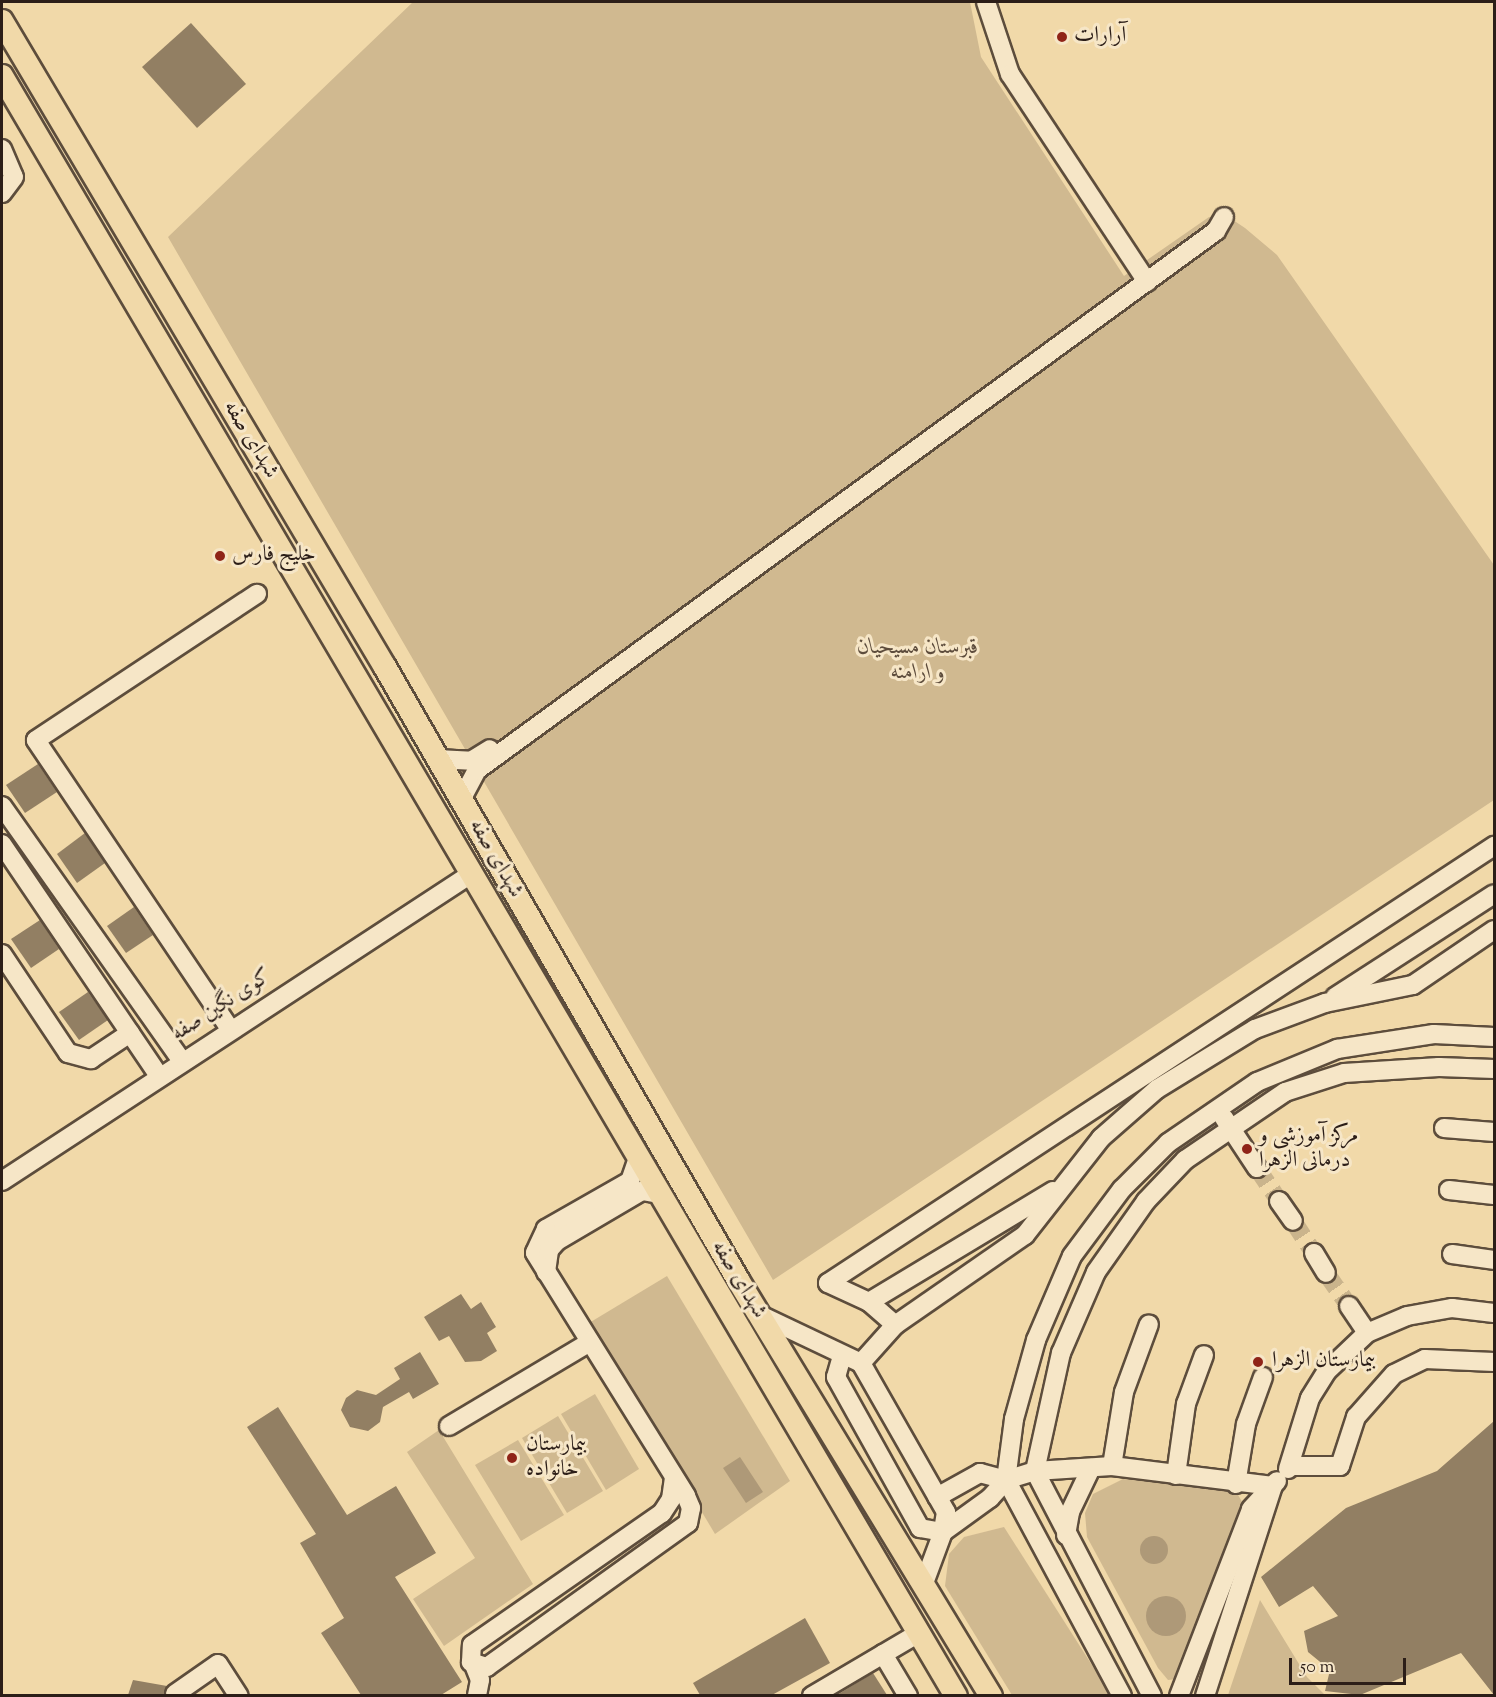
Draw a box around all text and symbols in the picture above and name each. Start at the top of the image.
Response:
place label: آرارات [1074,24,1126,50]
marker: آرارات [1055,30,1069,44]
street label: شهدای صفه [216,396,284,484]
place label: خلیج فارس [232,543,316,569]
marker: خلیج فارس [213,549,227,563]
park label: قبرستان مسیحیان و ارامنه [857,635,979,686]
street label: شهدای صفه [462,815,528,903]
street label: کوی نگین صفه [167,964,277,1048]
place label: مرکز آموزشی و درمانی الزهرا [1259,1123,1358,1174]
marker: مرکز آموزشی و درمانی الزهرا [1240,1142,1254,1156]
street label: شهدای صفه [704,1236,772,1324]
place label: بیمارستان الزهرا [1272,1349,1376,1375]
marker: بیمارستان الزهرا [1249,1353,1267,1371]
place label: بیمارستان خانواده [526,1432,587,1484]
marker: بیمارستان خانواده [503,1449,521,1467]
scale bar [1292,1646,1409,1684]
text: 50 m [1300,1655,1334,1681]

